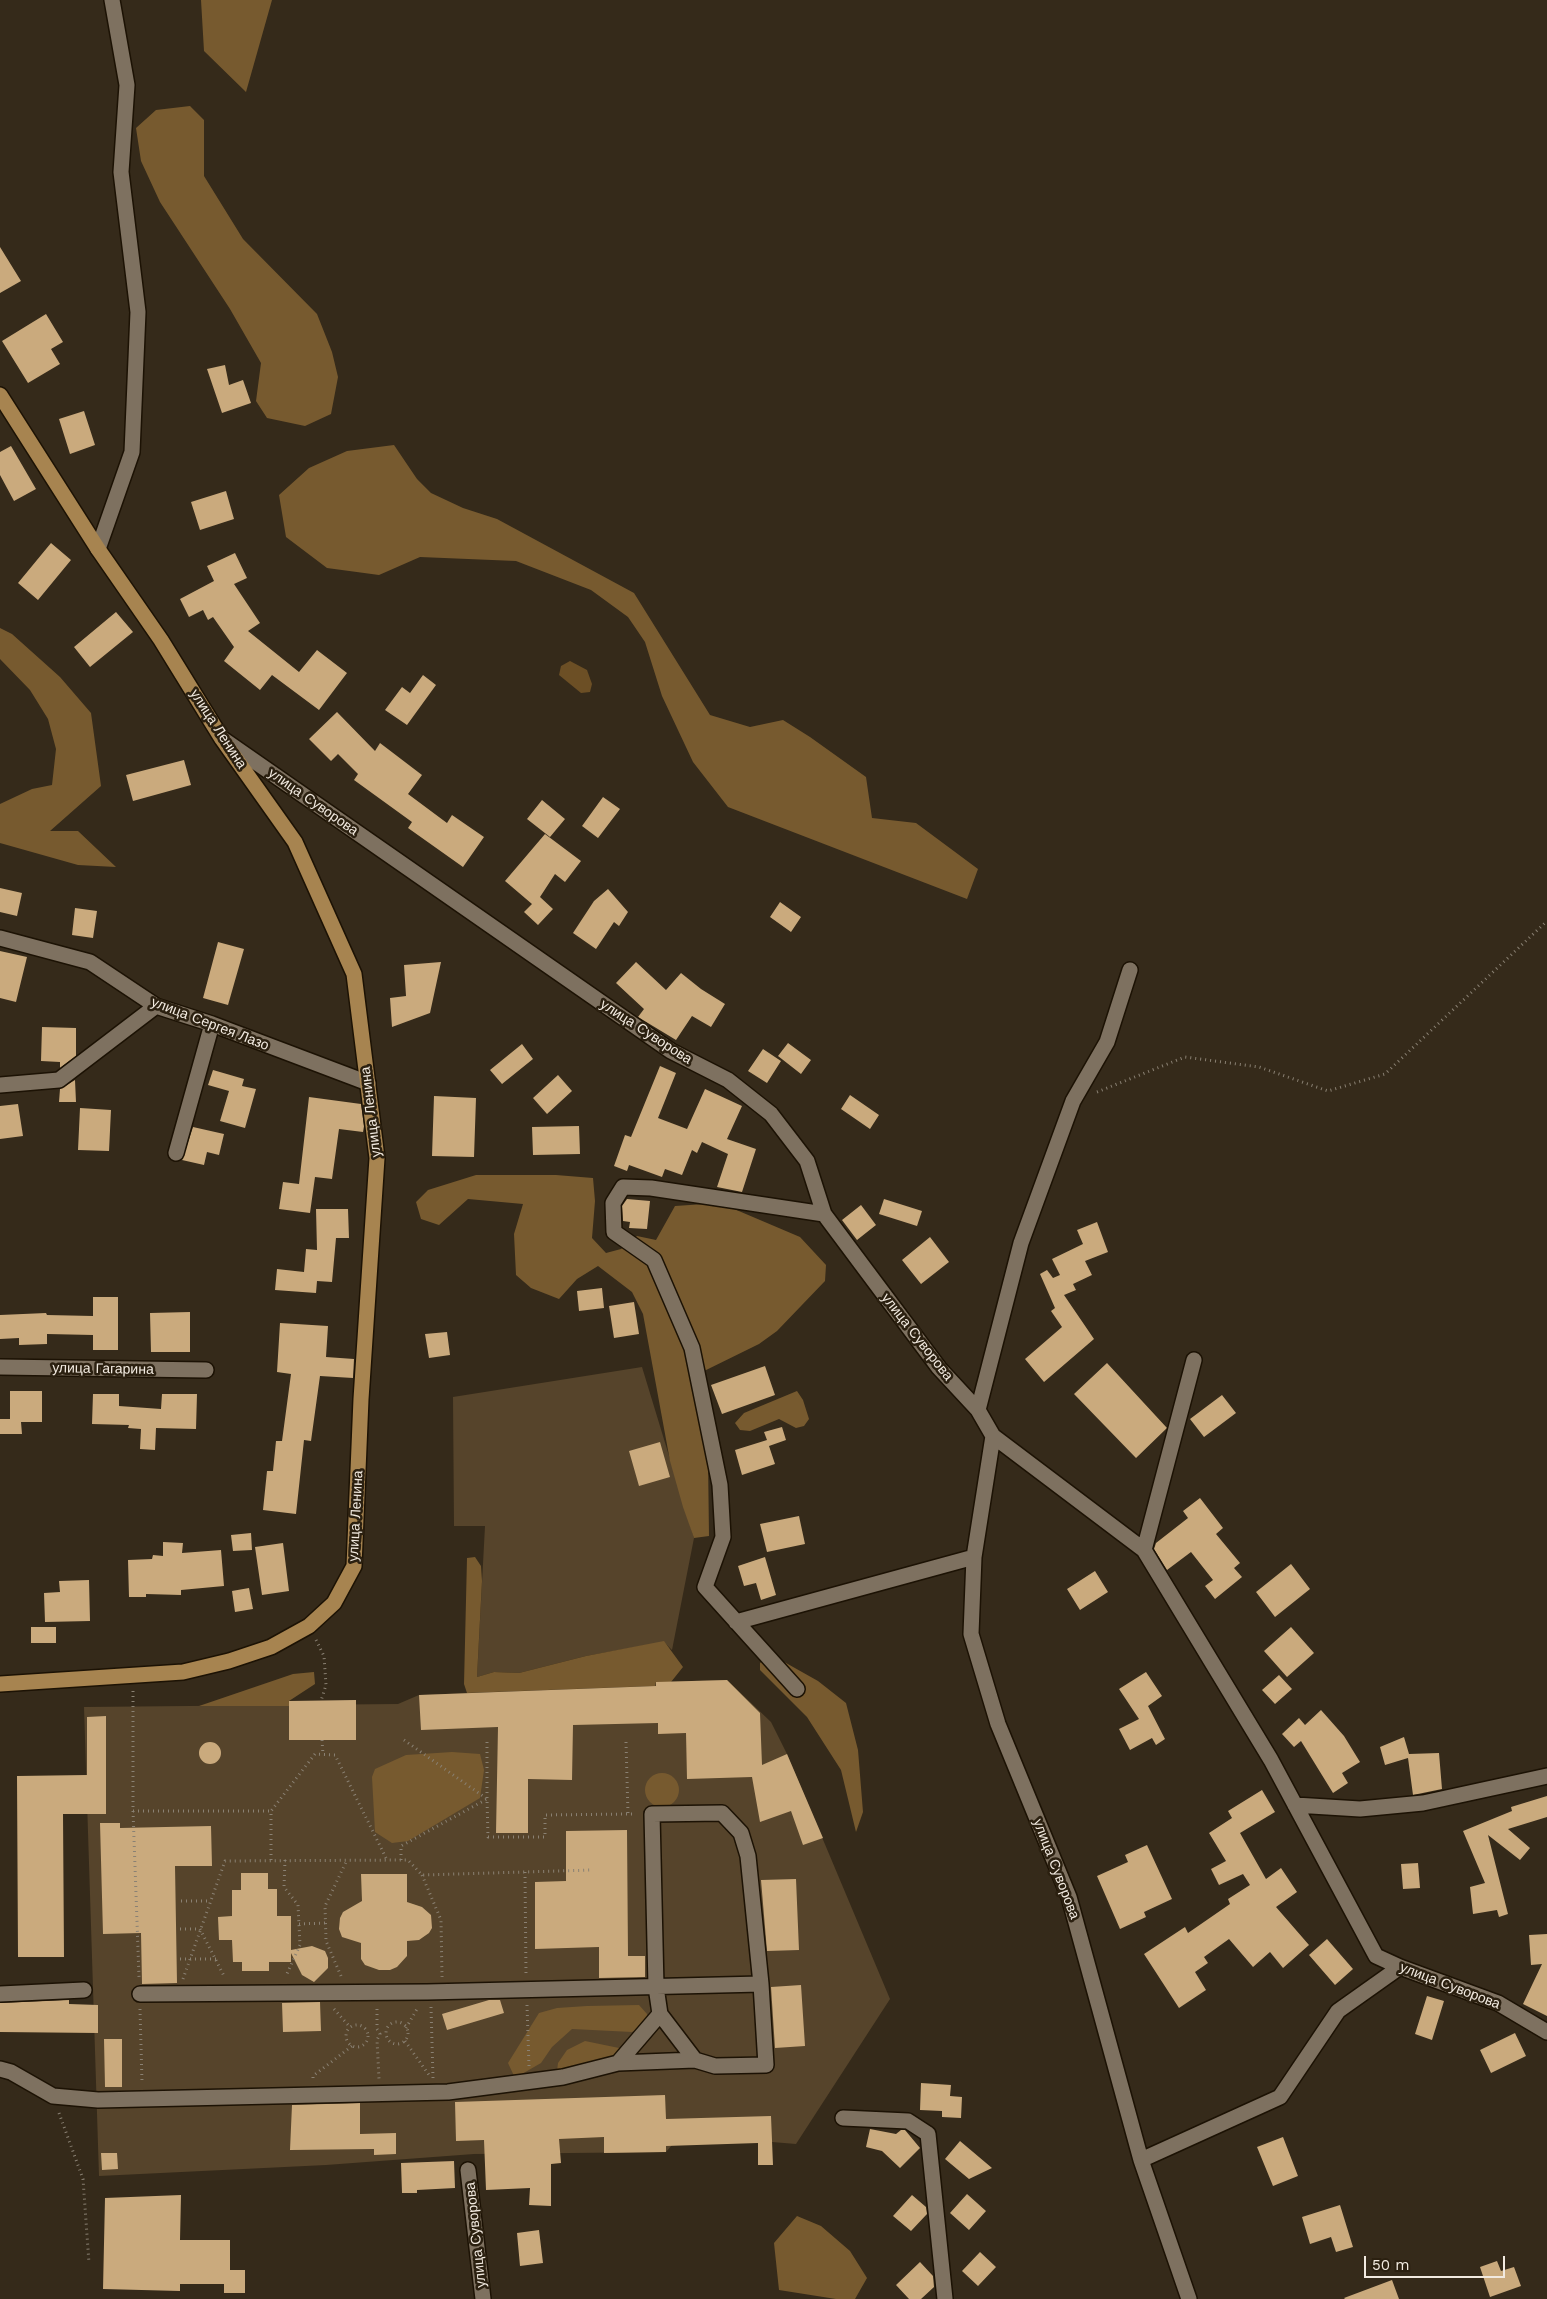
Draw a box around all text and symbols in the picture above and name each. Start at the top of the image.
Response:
street label: улица Ленина [186,686,250,772]
street label: улица Суворова [265,765,361,839]
street label: улица Сергея Лазо [149,994,271,1054]
street label: улица Суворова [597,996,695,1068]
street label: улица Ленина [357,1066,385,1158]
street label: улица Суворова [878,1290,956,1384]
street label: улица Гагарина [52,1360,154,1378]
street label: улица Ленина [345,1470,367,1562]
street label: улица Суворова [1029,1816,1083,1922]
street label: улица Суворова [1397,1959,1503,2013]
street label: улица Суворова [462,2181,490,2289]
scale bar [1367,2246,1508,2278]
text: 50 m [1372,2256,1409,2274]

